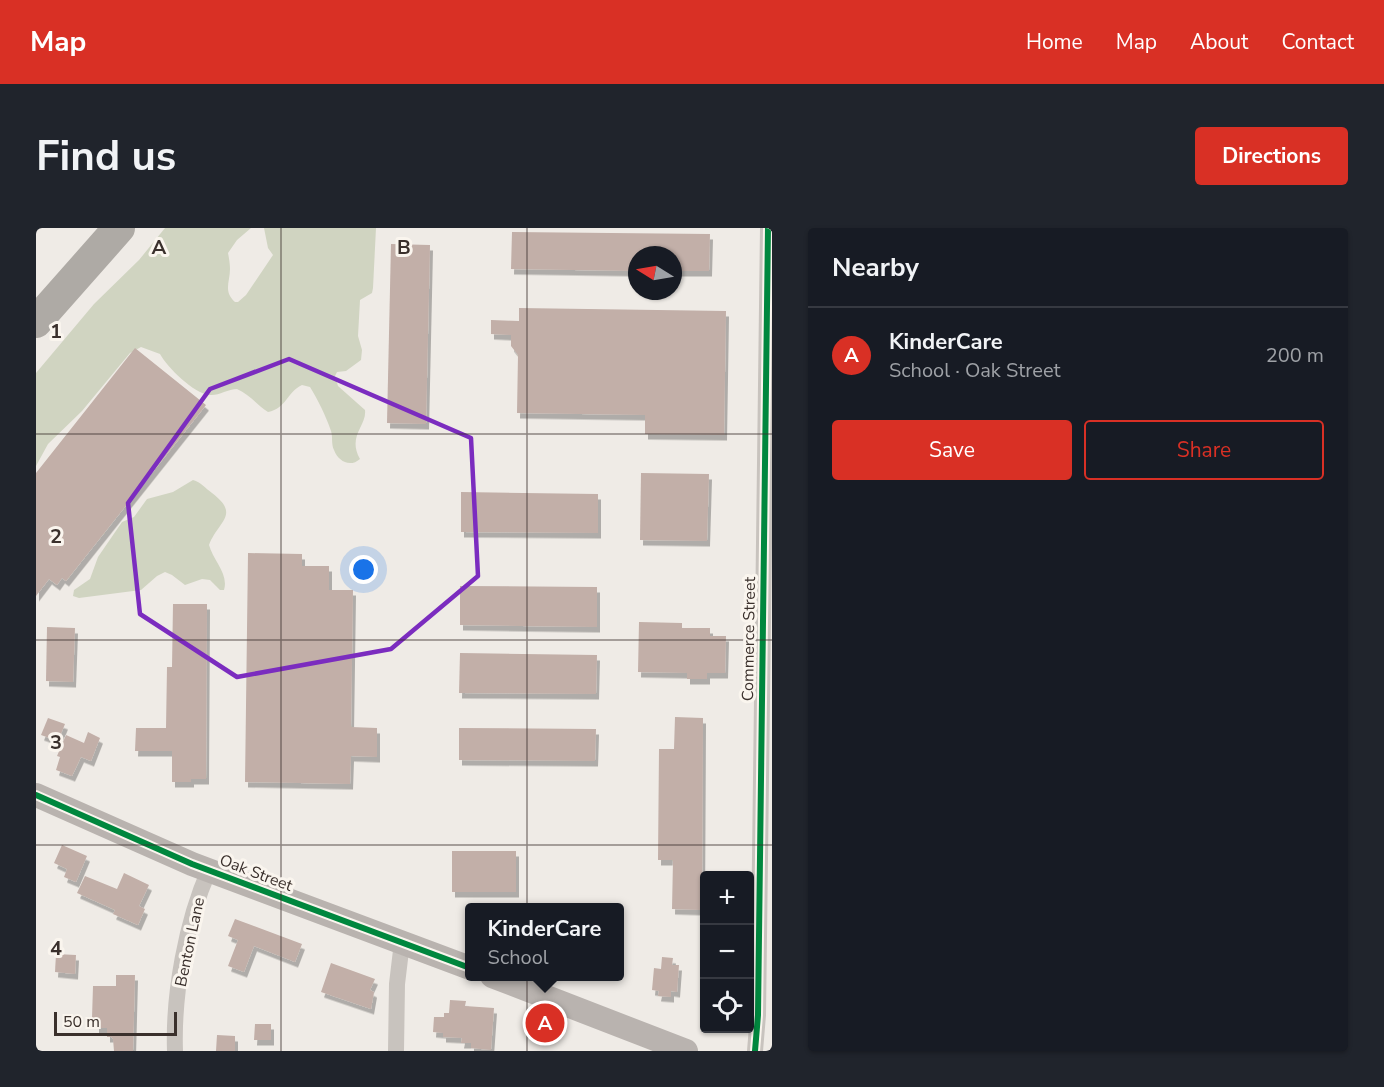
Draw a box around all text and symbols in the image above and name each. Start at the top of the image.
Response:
text: Map [30,23,86,61]
text: Home [1026,28,1083,56]
text: Map [1116,28,1157,56]
text: About [1190,28,1248,56]
text: Contact [1281,28,1354,56]
button: Directions [1195,127,1348,185]
text: Find us [36,128,176,185]
text: A [152,234,167,261]
text: B [397,234,411,261]
north arrow [628,246,682,300]
text: Nearby [832,250,919,285]
text: 1 [50,318,62,345]
text: KinderCare [889,327,1003,357]
text: A [844,342,859,369]
text: 200 m [1266,342,1324,369]
text: School · Oak Street [889,357,1061,384]
button: Save [832,420,1072,480]
button: Share [1084,420,1324,480]
text: 2 [50,523,62,550]
your location [349,555,378,584]
street label: Commerce Street [737,576,761,701]
text: 3 [50,729,62,756]
street label: Oak Street [216,849,296,897]
map controls [700,871,754,1033]
button: + [700,871,754,925]
street label: Benton Lane [170,895,210,989]
popup [465,903,624,981]
text: KinderCare [488,914,601,944]
button: − [700,925,754,979]
text: 4 [50,935,62,962]
text: School [488,944,549,971]
button: locate [700,979,754,1033]
pin: A [526,1000,564,1046]
scale bar [54,1009,177,1036]
text: 50 m [63,1011,100,1033]

